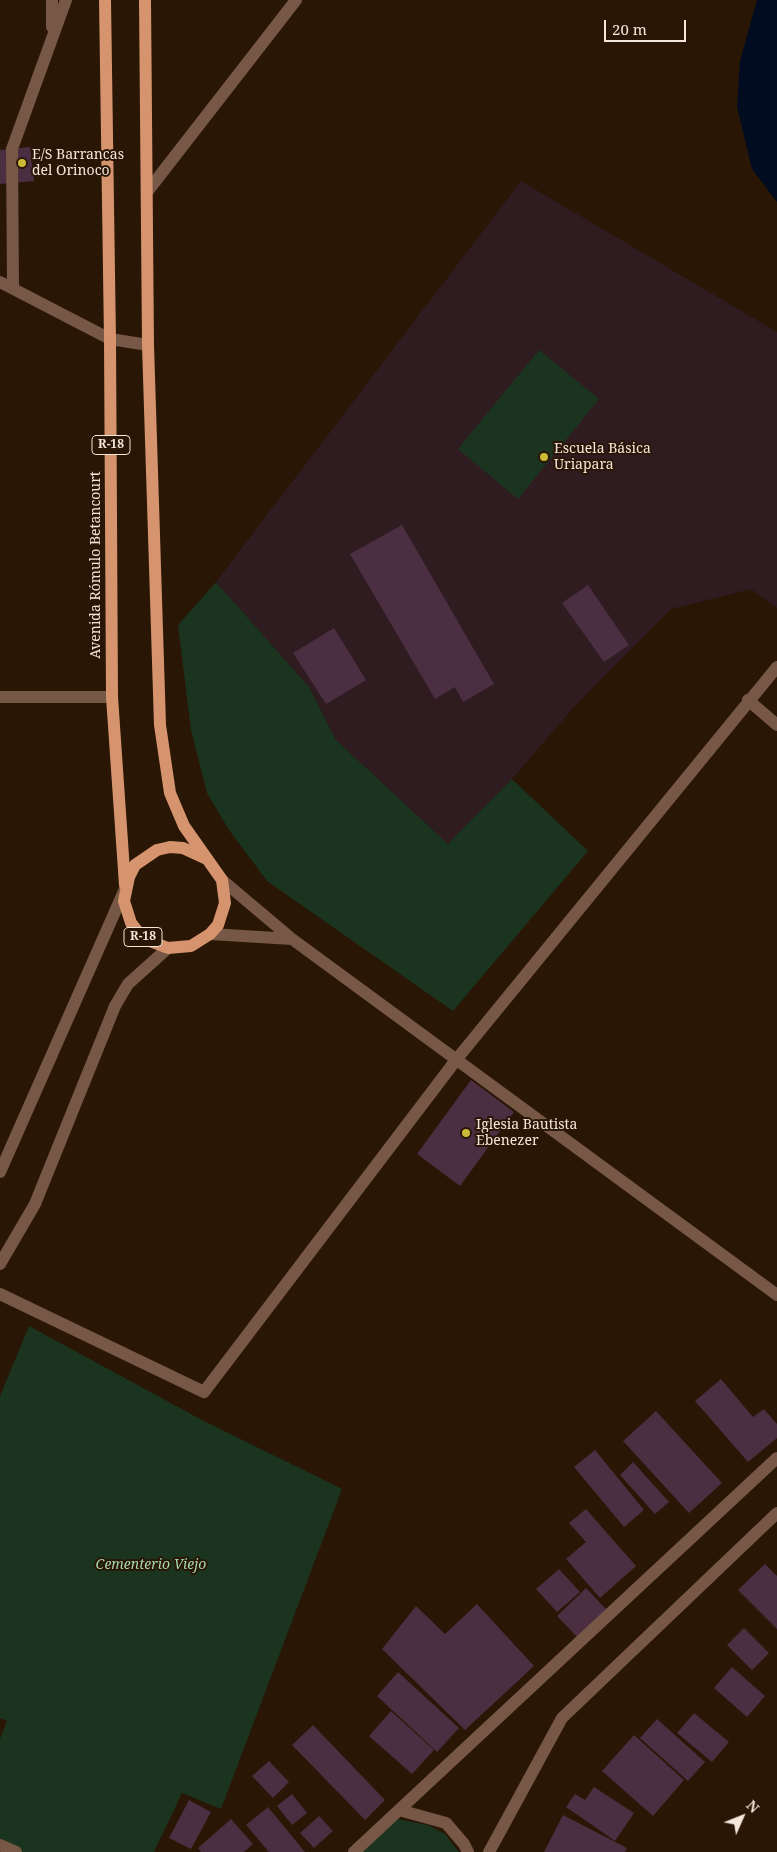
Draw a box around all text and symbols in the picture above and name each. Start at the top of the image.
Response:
scale bar [607,10,690,42]
text: 20 m [612,19,647,39]
place label: E/S Barrancas del Orinoco [32,147,124,180]
marker: E/S Barrancas del Orinoco [16,157,28,169]
road number: R-18 [92,436,130,454]
place label: Escuela Básica Uriapara [554,441,651,474]
marker: Escuela Básica Uriapara [538,451,550,463]
street label: Avenida Rómulo Betancourt [88,471,104,659]
road number: R-18 [124,928,162,946]
place label: Iglesia Bautista Ebenezer [476,1117,577,1150]
marker: Iglesia Bautista Ebenezer [460,1127,472,1139]
park label: Cementerio Viejo [96,1557,206,1573]
north arrow [717,1792,767,1842]
text: N [742,1796,764,1817]

